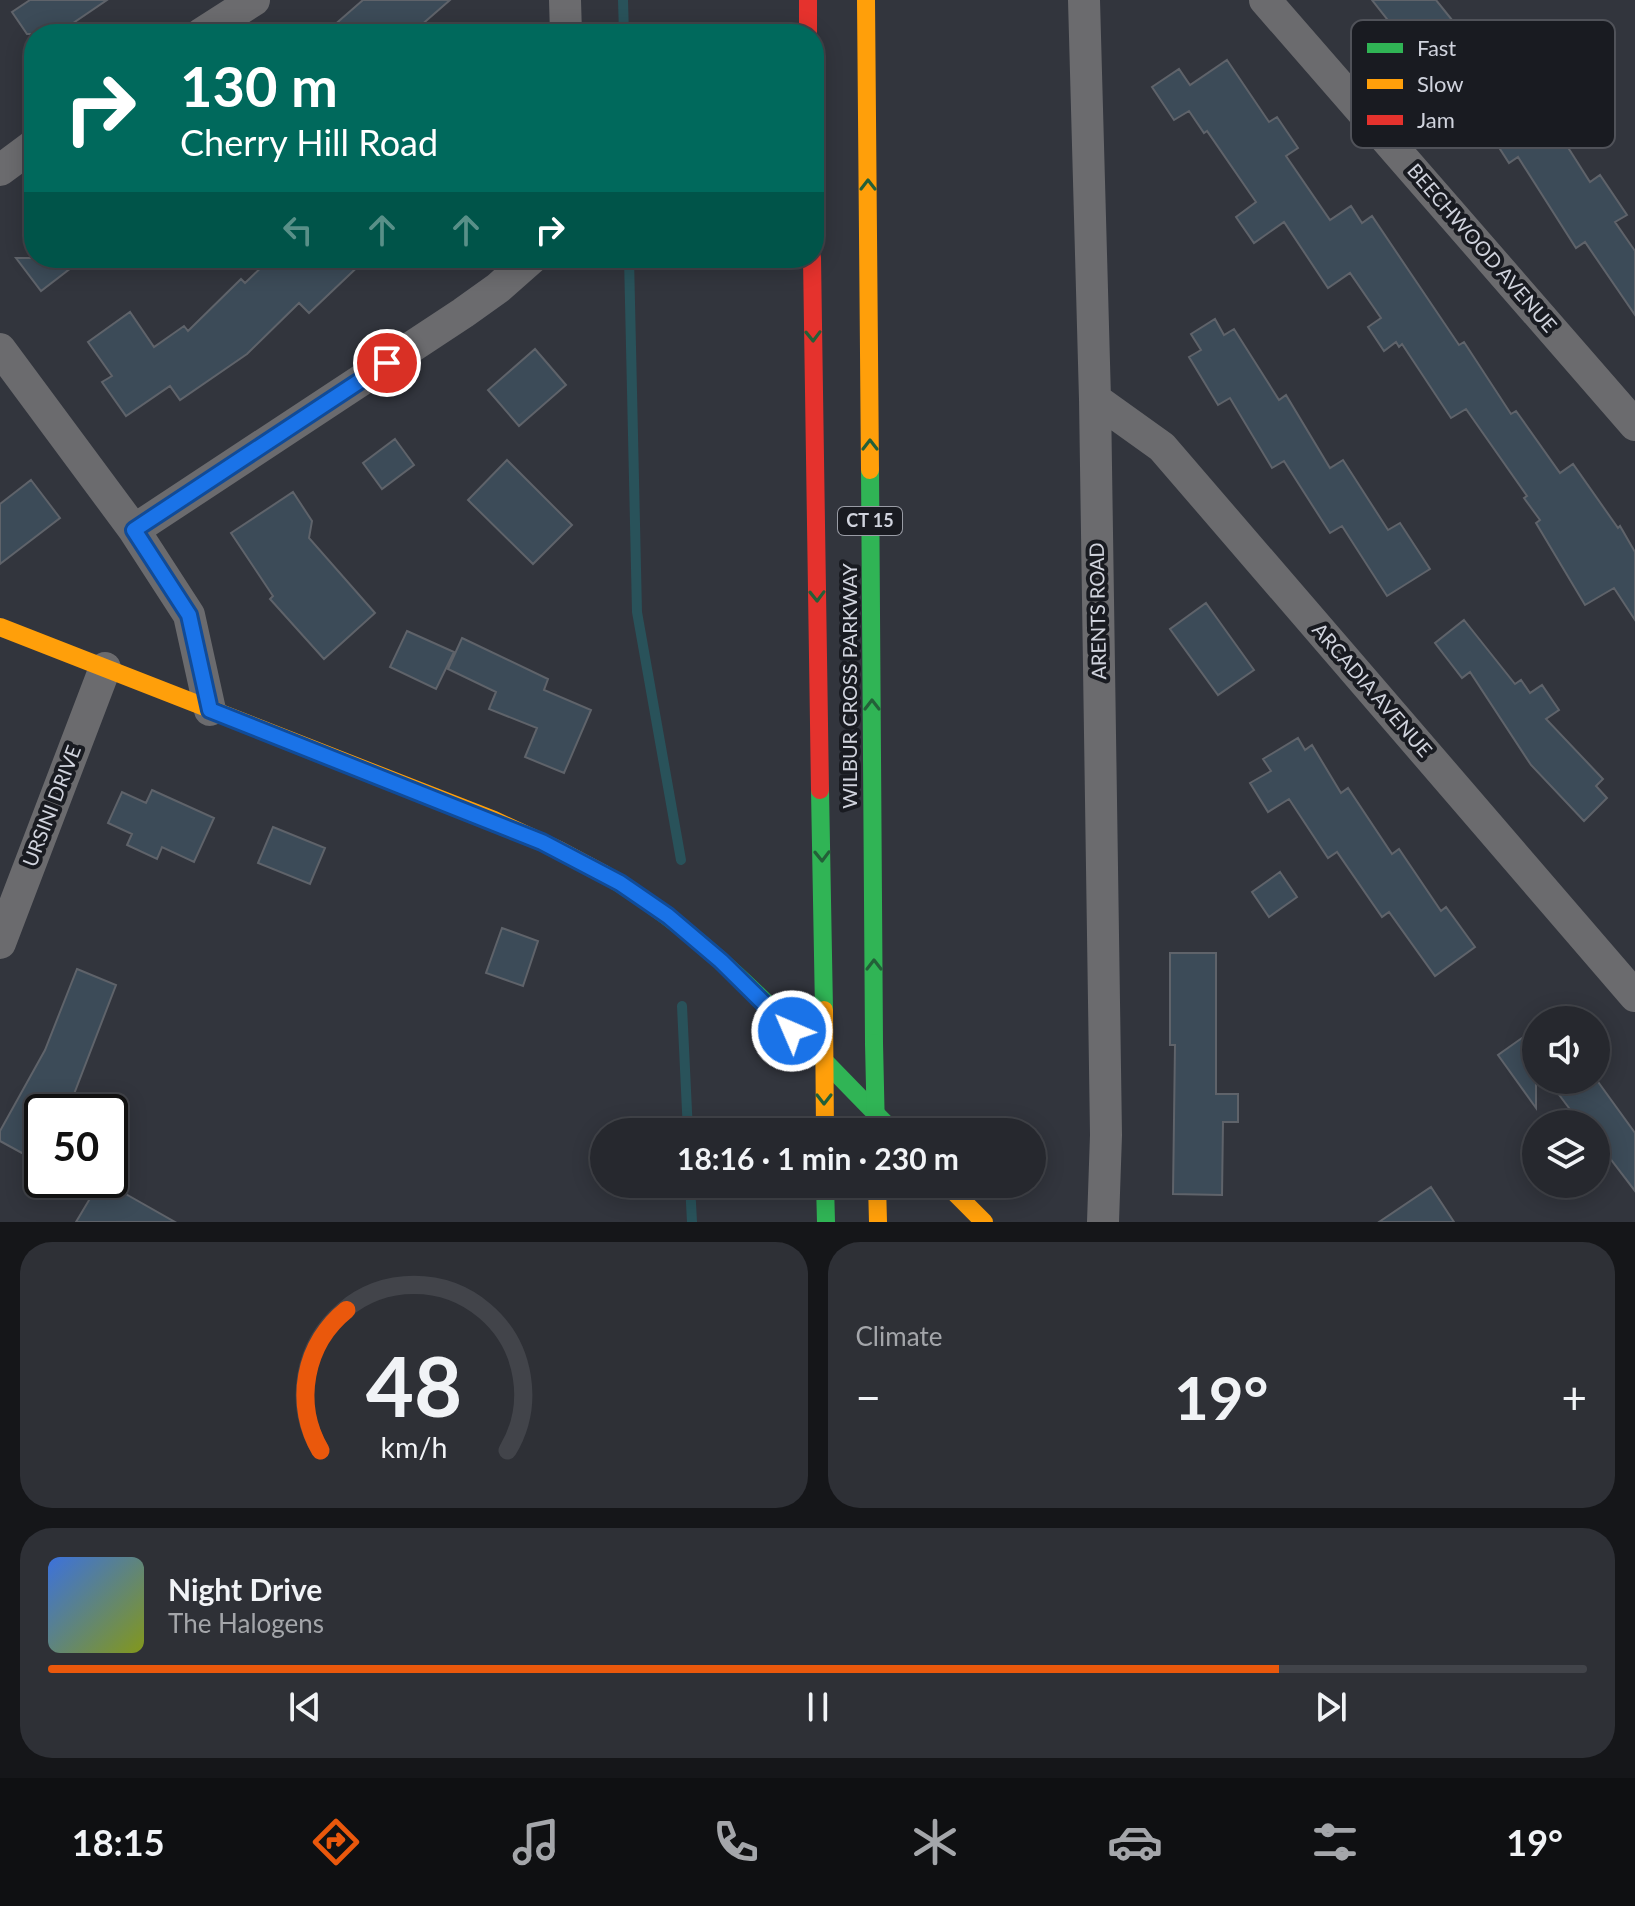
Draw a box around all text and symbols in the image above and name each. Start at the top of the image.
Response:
legend [1351,20,1615,148]
text: Fast [1417,34,1456,61]
text: 130 m [180,52,338,119]
icon: right [48,56,152,160]
text: Slow [1417,70,1464,97]
text: Jam [1417,106,1455,133]
text: Cherry Hill Road [180,120,438,164]
street label: BEECHWOOD AVENUE [1403,158,1563,337]
one-way arrow [859,178,877,191]
icon: left [276,208,320,252]
icon: ahead [360,208,404,252]
icon: ahead [444,208,488,252]
icon: right [528,208,572,252]
pin [353,329,421,397]
one-way arrow [804,330,822,343]
icon: arrive [365,341,409,385]
one-way arrow [861,438,879,451]
road number: CT 15 [838,507,902,535]
street label: ARENTS ROAD [1084,542,1110,680]
street label: WILBUR CROSS PARKWAY [837,563,861,809]
one-way arrow [809,590,826,603]
street label: ARCADIA AVENUE [1308,617,1438,761]
one-way arrow [863,698,881,711]
street label: URSINI DRIVE [17,742,85,870]
one-way arrow [813,850,830,863]
one-way arrow [865,958,883,971]
position arrow [750,989,834,1073]
map controls [1522,1006,1610,1198]
button: sound [1522,1006,1610,1094]
one-way arrow [816,1093,833,1106]
speed limit sign: 50 [24,1094,128,1198]
button: layers [1522,1110,1610,1198]
text: 18:16 · 1 min · 230 m [677,1140,959,1176]
text: Climate [856,1320,942,1352]
text: 48 [366,1335,462,1435]
text: 19° [1174,1361,1269,1433]
text: − [856,1371,881,1423]
text: + [1561,1371,1587,1423]
text: km/h [380,1430,447,1464]
text: Night Drive [168,1571,322,1607]
text: The Halogens [168,1607,324,1639]
icon: previous [283,1685,327,1729]
icon: pause [796,1685,840,1729]
icon: next [1309,1685,1353,1729]
icon: directions [308,1814,364,1870]
icon: music [508,1814,564,1870]
icon: phone [708,1814,764,1870]
icon: climate [907,1814,963,1870]
icon: car [1107,1814,1163,1870]
icon: filters [1307,1814,1363,1870]
text: 18:15 [72,1820,165,1864]
text: 19° [1506,1820,1563,1864]

